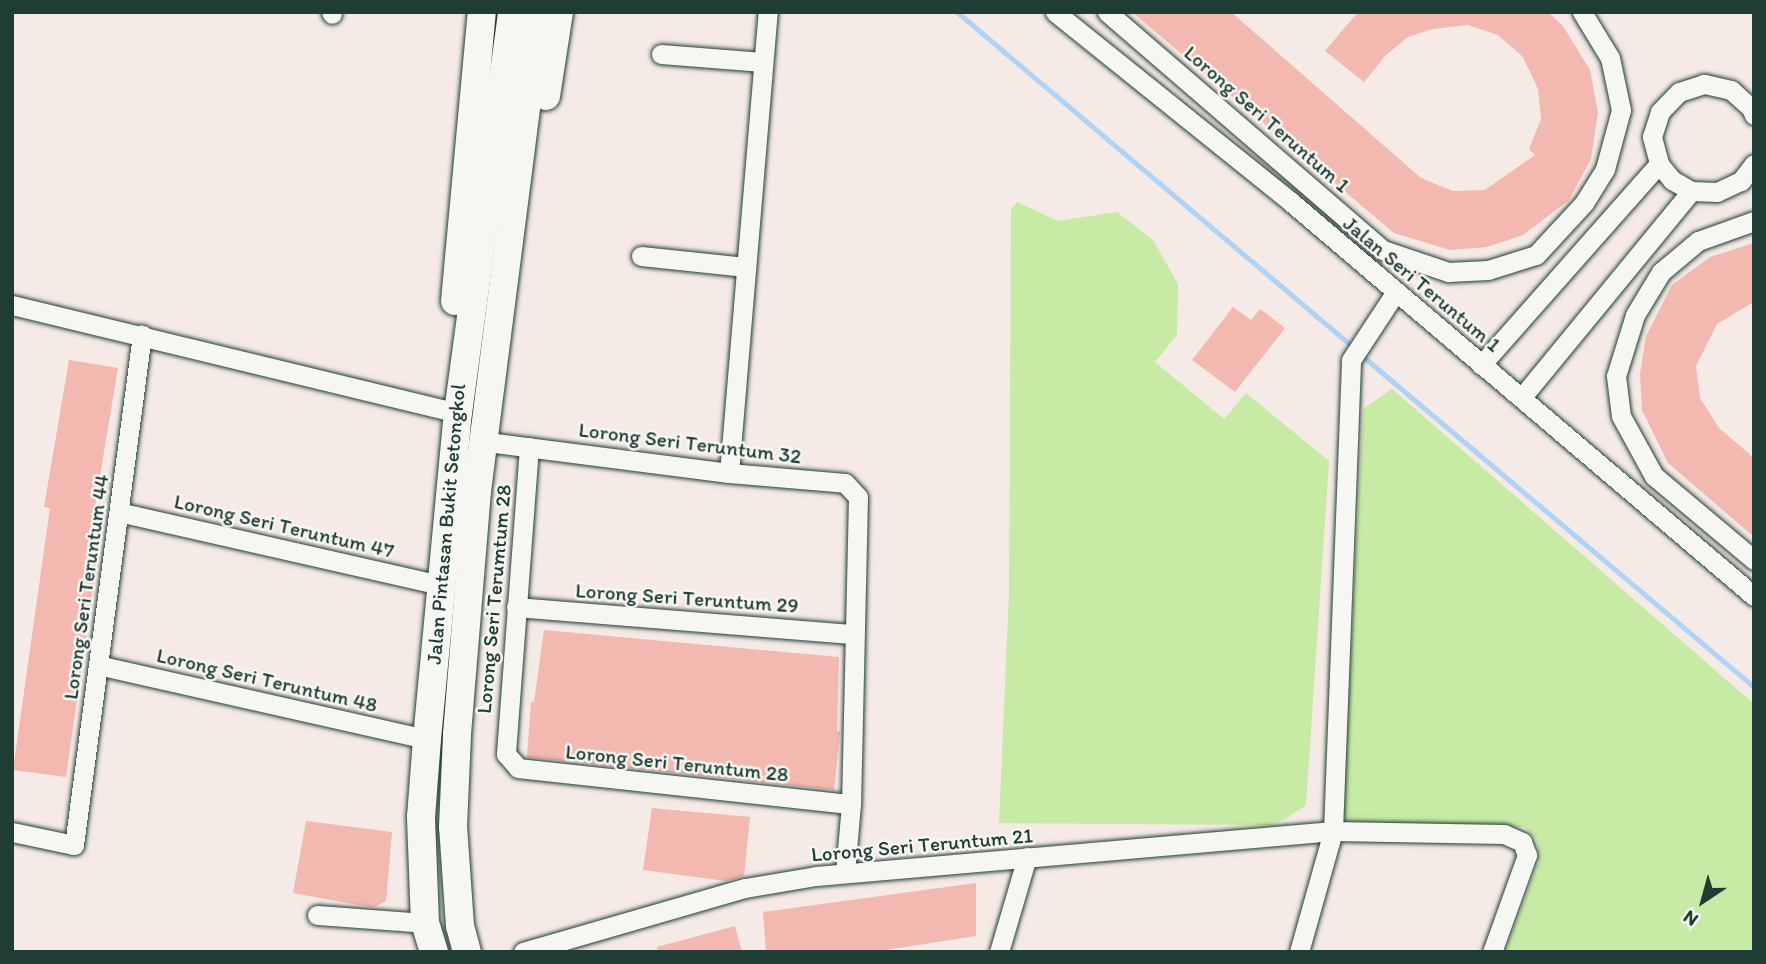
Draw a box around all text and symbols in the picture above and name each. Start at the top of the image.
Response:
street label: Lorong Seri Teruntum 1 [1180,41,1354,197]
street label: Jalan Seri Teruntum 1 [1339,211,1505,357]
street label: Jalan Pintasan Bukit Setongkol [421,383,471,665]
street label: Lorong Seri Teruntum 32 [578,417,802,469]
street label: Lorong Seri Teruntum 44 [58,474,114,700]
street label: Lorong Seri Terumtum 28 [472,484,516,714]
street label: Lorong Seri Teruntum 47 [173,489,395,563]
street label: Lorong Seri Teruntum 29 [575,578,799,618]
street label: Lorong Seri Teruntum 48 [155,643,379,717]
street label: Lorong Seri Teruntum 28 [565,739,789,787]
street label: Lorong Seri Teruntum 21 [811,823,1033,867]
north arrow [1668,866,1738,936]
text: N [1678,905,1702,931]

